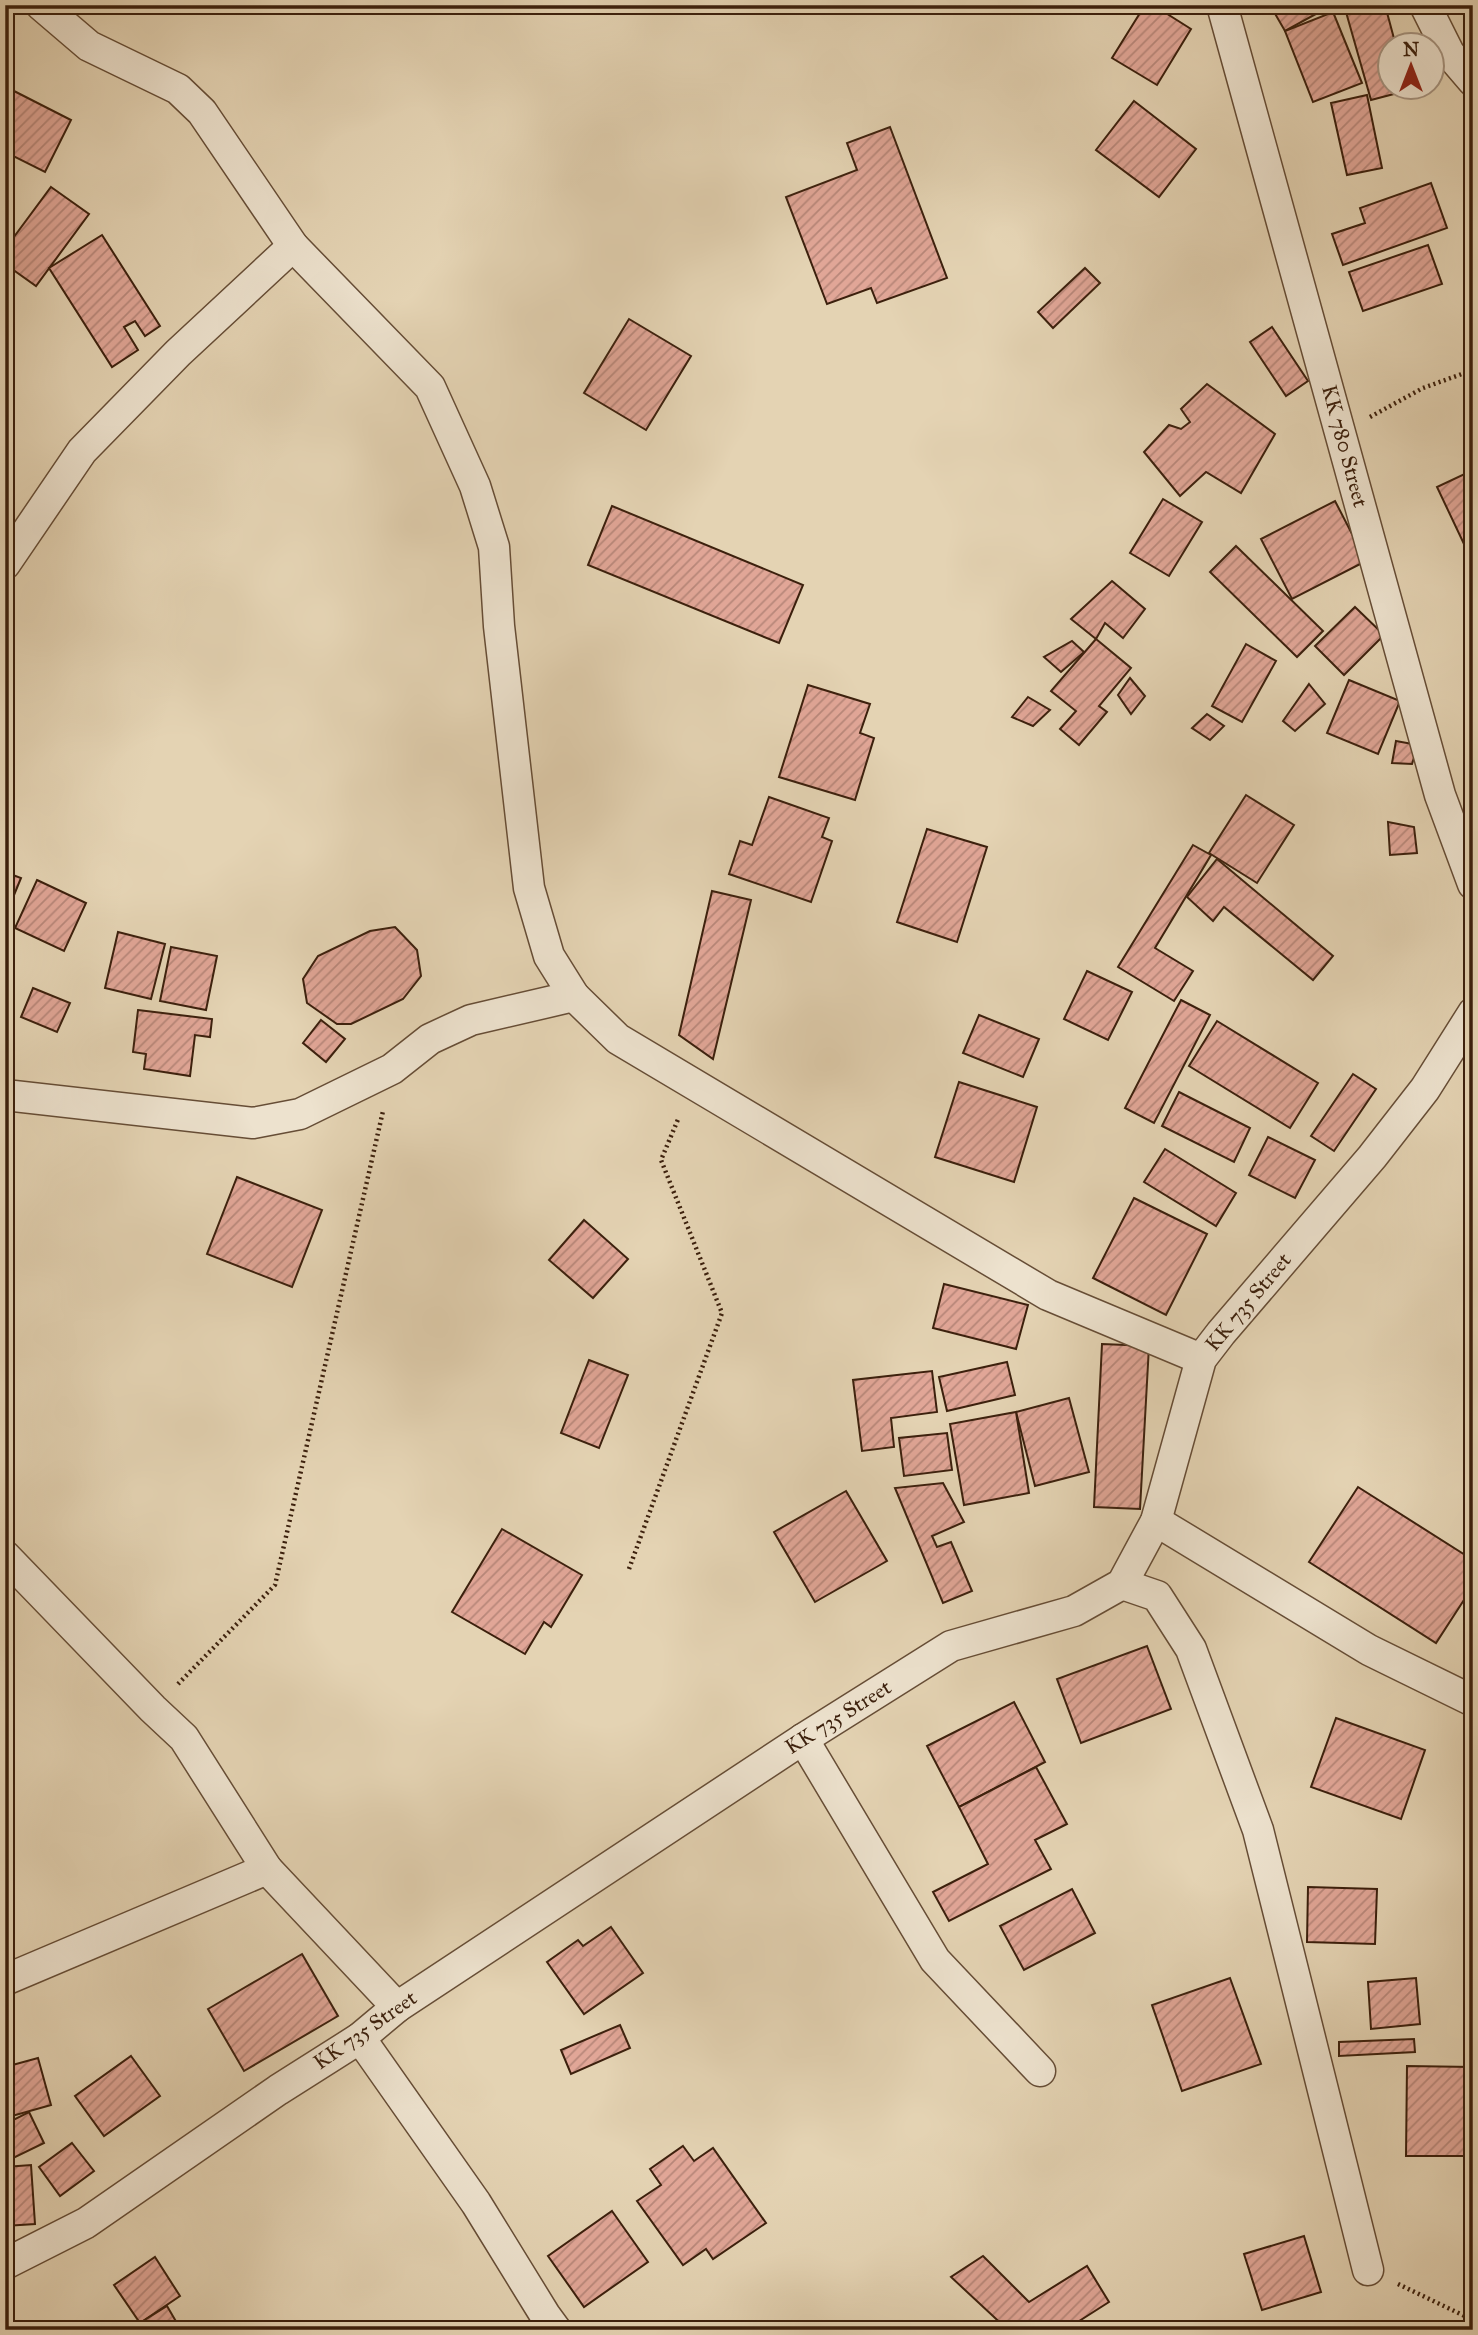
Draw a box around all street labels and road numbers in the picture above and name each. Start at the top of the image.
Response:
street label: KK 780 Street [1316,382,1374,511]
street label: KK 735 Street [1199,1247,1297,1356]
street label: KK 735 Street [780,1674,896,1760]
street label: KK 735 Street [308,1985,422,2075]

